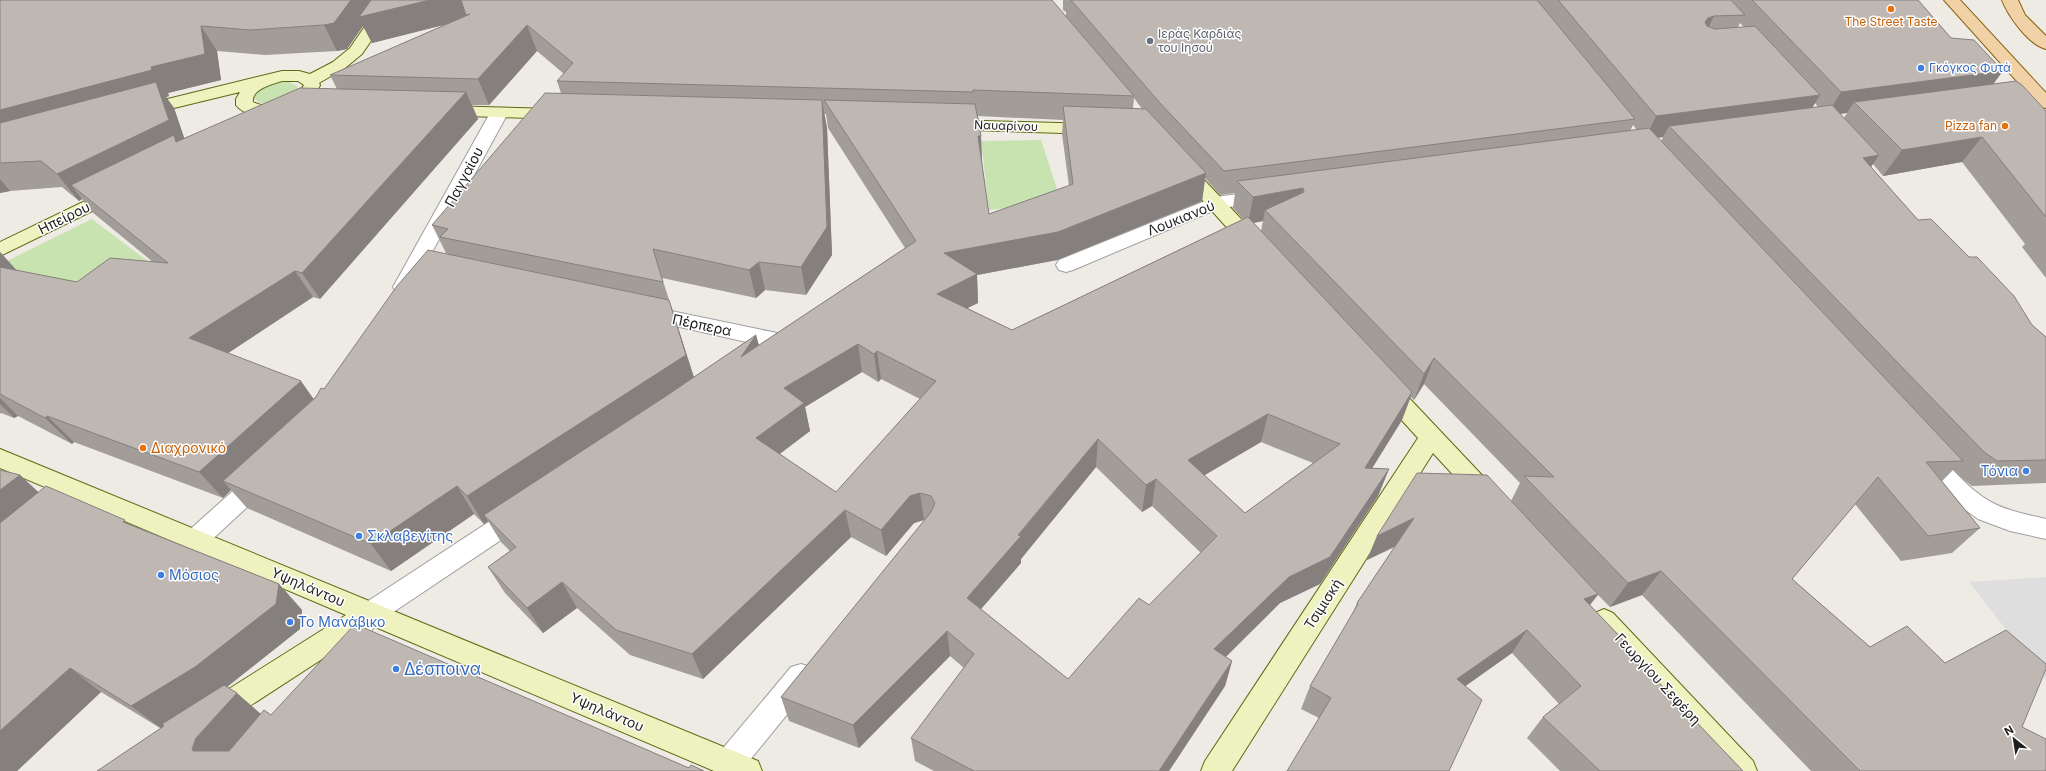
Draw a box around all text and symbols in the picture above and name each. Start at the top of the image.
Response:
marker: The Street Taste [1886,4,1896,14]
place label: The Street Taste [1844,14,1938,29]
place label: Ιεράς Καρδιάς του Ιησού [1158,26,1241,55]
marker: Ιεράς Καρδιάς του Ιησού [1145,36,1155,46]
place label: Γκόγκος Φυτά [1929,60,2011,75]
marker: Γκόγκος Φυτά [1916,63,1926,73]
street label: Ναυαρίνου [974,117,1038,134]
place label: Pizza fan [1945,118,1997,133]
marker: Pizza fan [2000,121,2010,131]
street label: Παγγαίου [441,144,486,210]
street label: Λουκιανού [1144,196,1217,239]
street label: Ηπείρου [35,198,92,237]
street label: Πέρπερα [671,310,733,339]
place label: Διαχρονικό [151,439,226,456]
marker: Διαχρονικό [138,443,148,453]
place label: Τόνια [1981,462,2018,479]
marker: Τόνια [2021,466,2031,476]
place label: Σκλαβενίτης [367,527,453,544]
marker: Σκλαβενίτης [354,531,364,541]
street label: Υψηλάντου [269,563,348,610]
place label: Μόσιος [169,566,219,583]
marker: Μόσιος [156,570,166,580]
street label: Τσιμισκή [1300,575,1345,632]
place label: Το Μανάβικο [298,613,385,630]
marker: Το Μανάβικο [285,617,295,627]
street label: Γεωργίου Σεφέρη [1612,630,1705,728]
place label: Δέσποινα [404,659,481,679]
marker: Δέσποινα [391,664,401,674]
street label: Υψηλάντου [568,688,647,735]
north arrow [1994,719,2034,759]
text: N [2002,722,2016,738]

